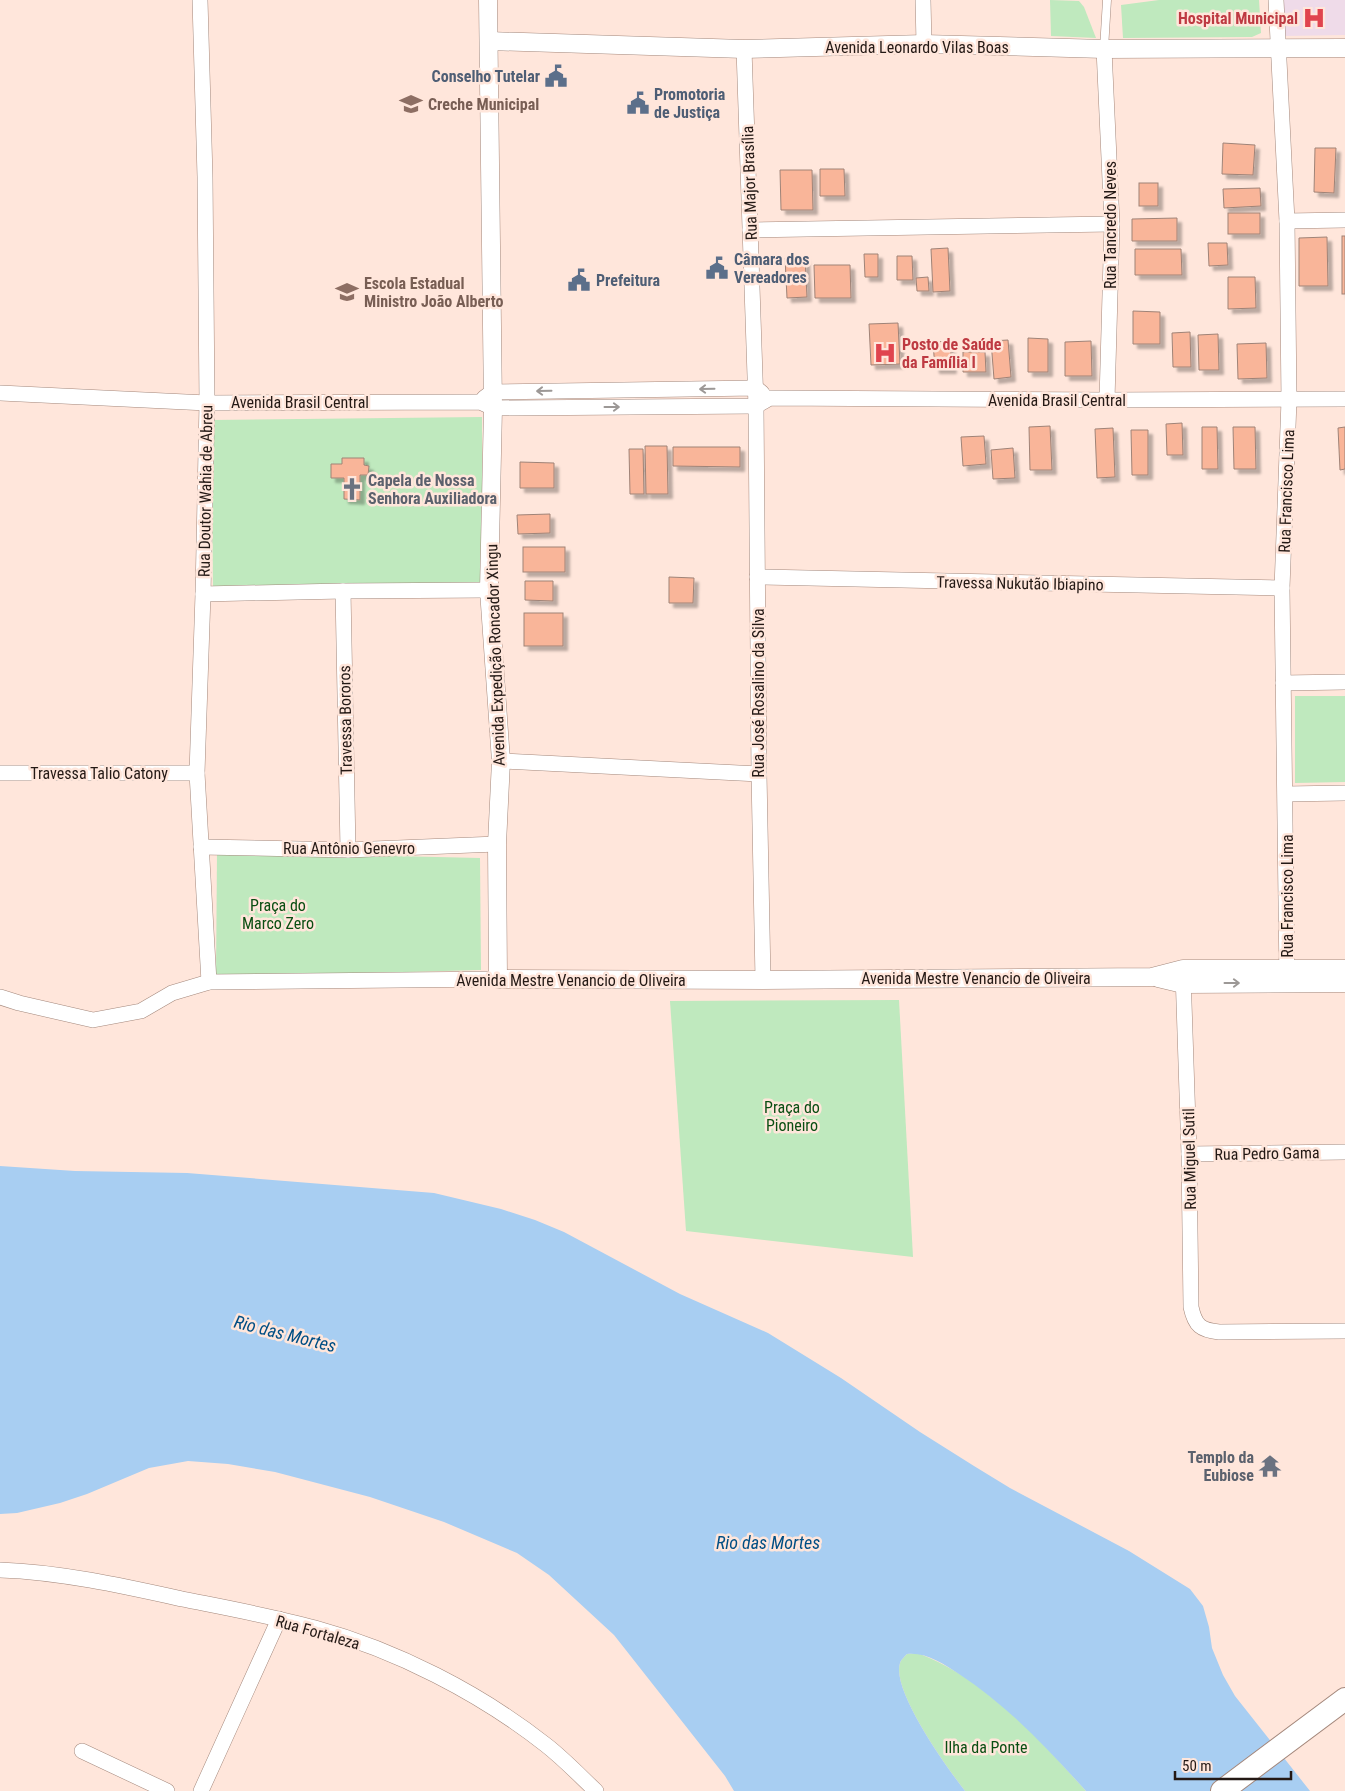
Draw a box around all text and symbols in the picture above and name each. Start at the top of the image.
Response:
hospital icon: Hospital Municipal [1301,5,1327,31]
place label: Hospital Municipal [1178,9,1298,28]
street label: Avenida Leonardo Vilas Boas [825,38,1009,57]
public building icon: Conselho Tutelar [543,63,569,89]
place label: Conselho Tutelar [432,67,540,86]
place label: Promotoria de Justiça [654,85,726,122]
public building icon: Promotoria de Justiça [625,90,651,116]
school or university icon: Creche Municipal [398,91,424,117]
place label: Creche Municipal [428,95,539,114]
street label: Rua Major Brasília [738,125,761,241]
street label: Rua Tancredo Neves [1101,161,1120,289]
place label: Câmara dos Vereadores [734,250,810,287]
public building icon: Câmara dos Vereadores [704,255,730,281]
public building icon: Prefeitura [566,267,592,293]
place label: Prefeitura [596,271,660,290]
place label: Escola Estadual Ministro João Alberto [364,274,503,311]
school or university icon: Escola Estadual Ministro João Alberto [334,279,360,305]
place label: Posto de Saúde da Família I [902,335,1002,372]
hospital icon: Posto de Saúde da Família I [872,340,898,366]
one-way arrow [699,384,715,393]
one-way arrow [537,386,553,396]
street label: Avenida Brasil Central [988,391,1126,410]
street label: Avenida Brasil Central [231,393,369,412]
one-way arrow [604,402,620,412]
street label: Rua Doutor Wahia de Abreu [194,405,217,577]
street label: Rua Francisco Lima [1275,429,1298,553]
place label: Capela de Nossa Senhora Auxiliadora [368,471,497,508]
church icon: Capela de Nossa Senhora Auxiliadora [339,476,365,502]
street label: Avenida Expedição Roncador Xingu [482,544,509,766]
street label: Travessa Nukutão Ibiapino [936,573,1104,594]
street label: Rua José Rosalino da Silva [749,608,768,778]
street label: Travessa Bororos [335,665,356,775]
street label: Travessa Talio Catony [30,764,168,783]
street label: Rua Francisco Lima [1278,834,1297,958]
street label: Rua Antônio Genevro [283,839,415,858]
park label: Praça do Marco Zero [242,896,314,933]
street label: Avenida Mestre Venancio de Oliveira [861,969,1091,988]
street label: Avenida Mestre Venancio de Oliveira [456,971,686,990]
one-way arrow [1223,978,1239,988]
park label: Praça do Pioneiro [764,1098,820,1135]
street label: Rua Miguel Sutil [1179,1108,1200,1210]
street label: Rua Pedro Gama [1214,1143,1320,1164]
water label: Rio das Mortes [232,1311,338,1356]
place label: Templo da Eubiose [1187,1448,1254,1485]
temple icon: Templo da Eubiose [1257,1453,1283,1479]
water label: Rio das Mortes [716,1532,820,1553]
street label: Rua Fortaleza [274,1611,362,1654]
park label: Ilha da Ponte [945,1738,1027,1757]
scale bar [1175,1748,1291,1780]
text: 50 m [1182,1757,1212,1775]

